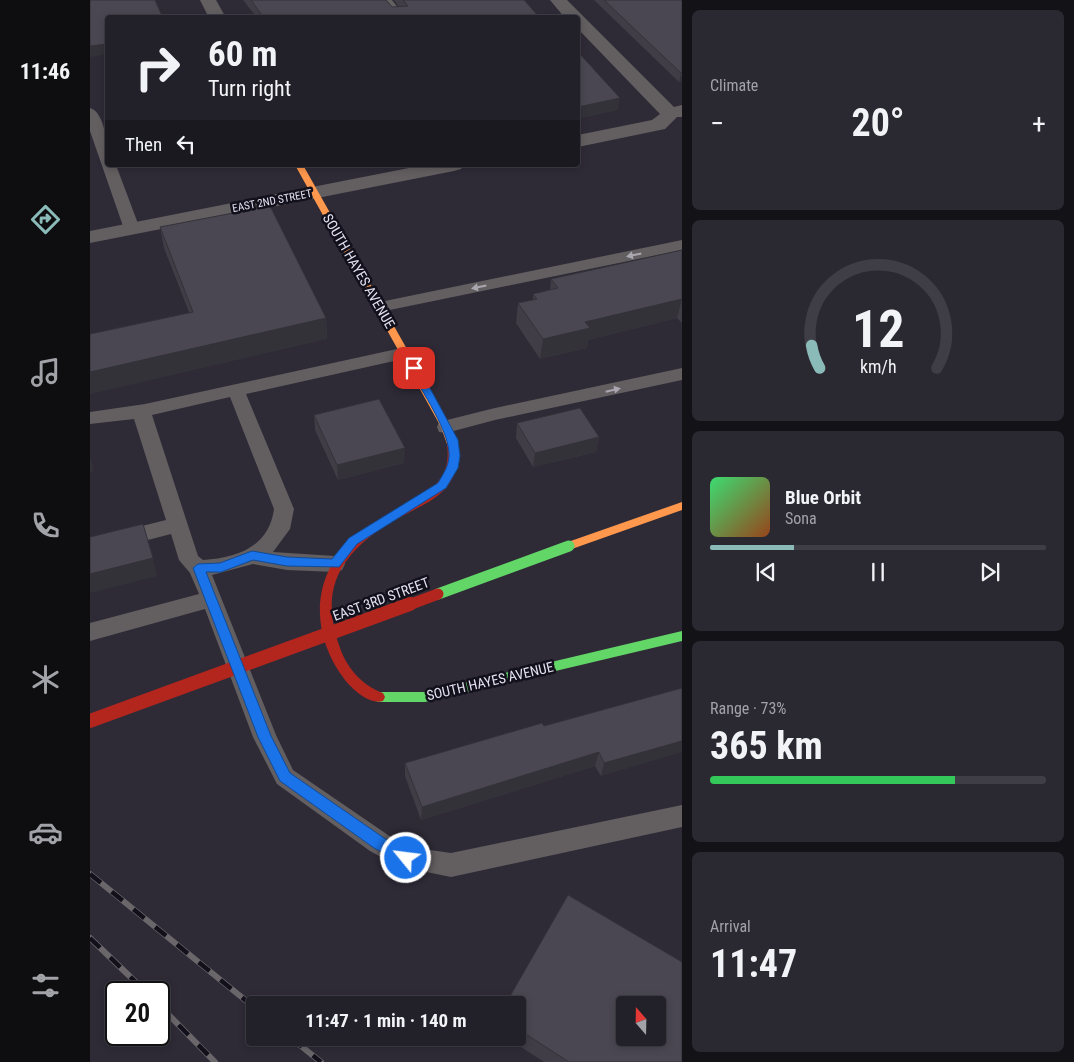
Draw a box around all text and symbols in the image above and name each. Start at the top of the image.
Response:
text: 60 m [208,34,277,75]
icon: right [125,35,190,100]
text: 11:46 [20,59,70,84]
text: Turn right [208,76,291,101]
text: Climate [710,76,758,95]
text: 20° [851,101,905,145]
text: − [710,107,724,140]
text: + [1032,107,1046,140]
icon: left [172,130,200,158]
text: Then [125,133,162,156]
street label: EAST 2ND STREET [231,187,313,215]
icon: directions [28,202,63,237]
street label: SOUTH HAYES AVENUE [320,211,398,331]
one-way arrow [625,251,641,259]
one-way arrow [471,283,487,291]
text: 12 [852,299,904,360]
pin [393,347,435,389]
icon: arrive [400,354,428,382]
icon: music [28,355,63,390]
text: km/h [860,356,896,377]
one-way arrow [606,386,621,394]
text: Blue Orbit [785,486,861,509]
icon: phone [28,508,63,543]
text: Sona [785,509,817,528]
icon: previous [752,558,780,586]
icon: pause [864,558,892,586]
icon: next [976,558,1004,586]
street label: EAST 3RD STREET [331,574,431,624]
street label: SOUTH HAYES AVENUE [425,659,555,703]
icon: climate [28,662,63,697]
text: Range · 73% [710,699,786,718]
text: 365 km [710,724,823,768]
icon: car [28,815,63,850]
position arrow [379,831,431,883]
text: Arrival [710,917,751,936]
text: 11:47 [710,942,797,986]
icon: filters [28,968,63,1003]
speed limit sign: 20 [105,981,170,1046]
north arrow [616,996,666,1046]
map controls [616,996,666,1046]
text: 11:47 · 1 min · 140 m [305,1009,467,1032]

